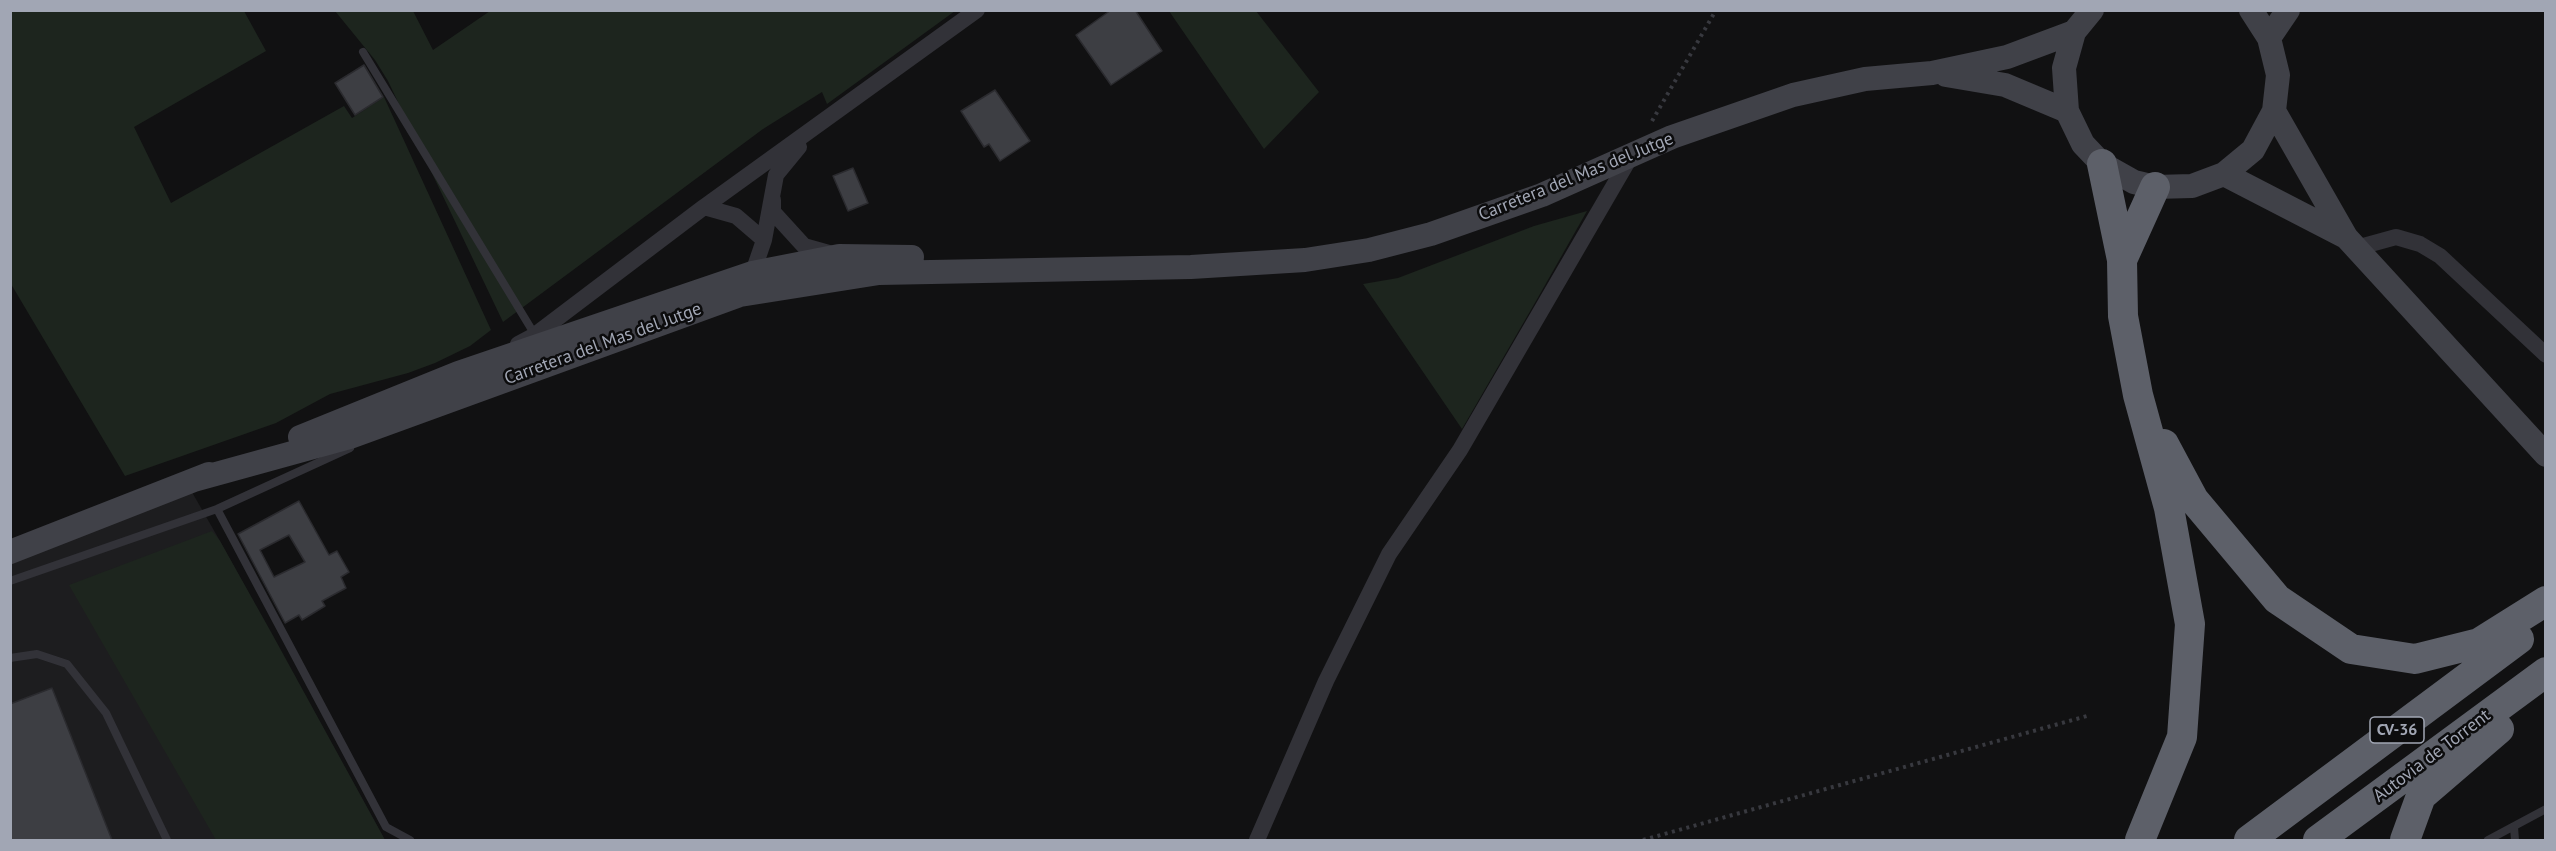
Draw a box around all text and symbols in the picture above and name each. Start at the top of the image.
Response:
street label: Carretera del Mas del Jutge [1475,128,1677,226]
street label: Carretera del Mas del Jutge [501,298,705,390]
street label: Autovia de Torrent [2369,705,2495,807]
road number: CV-36 [2370,717,2424,743]

